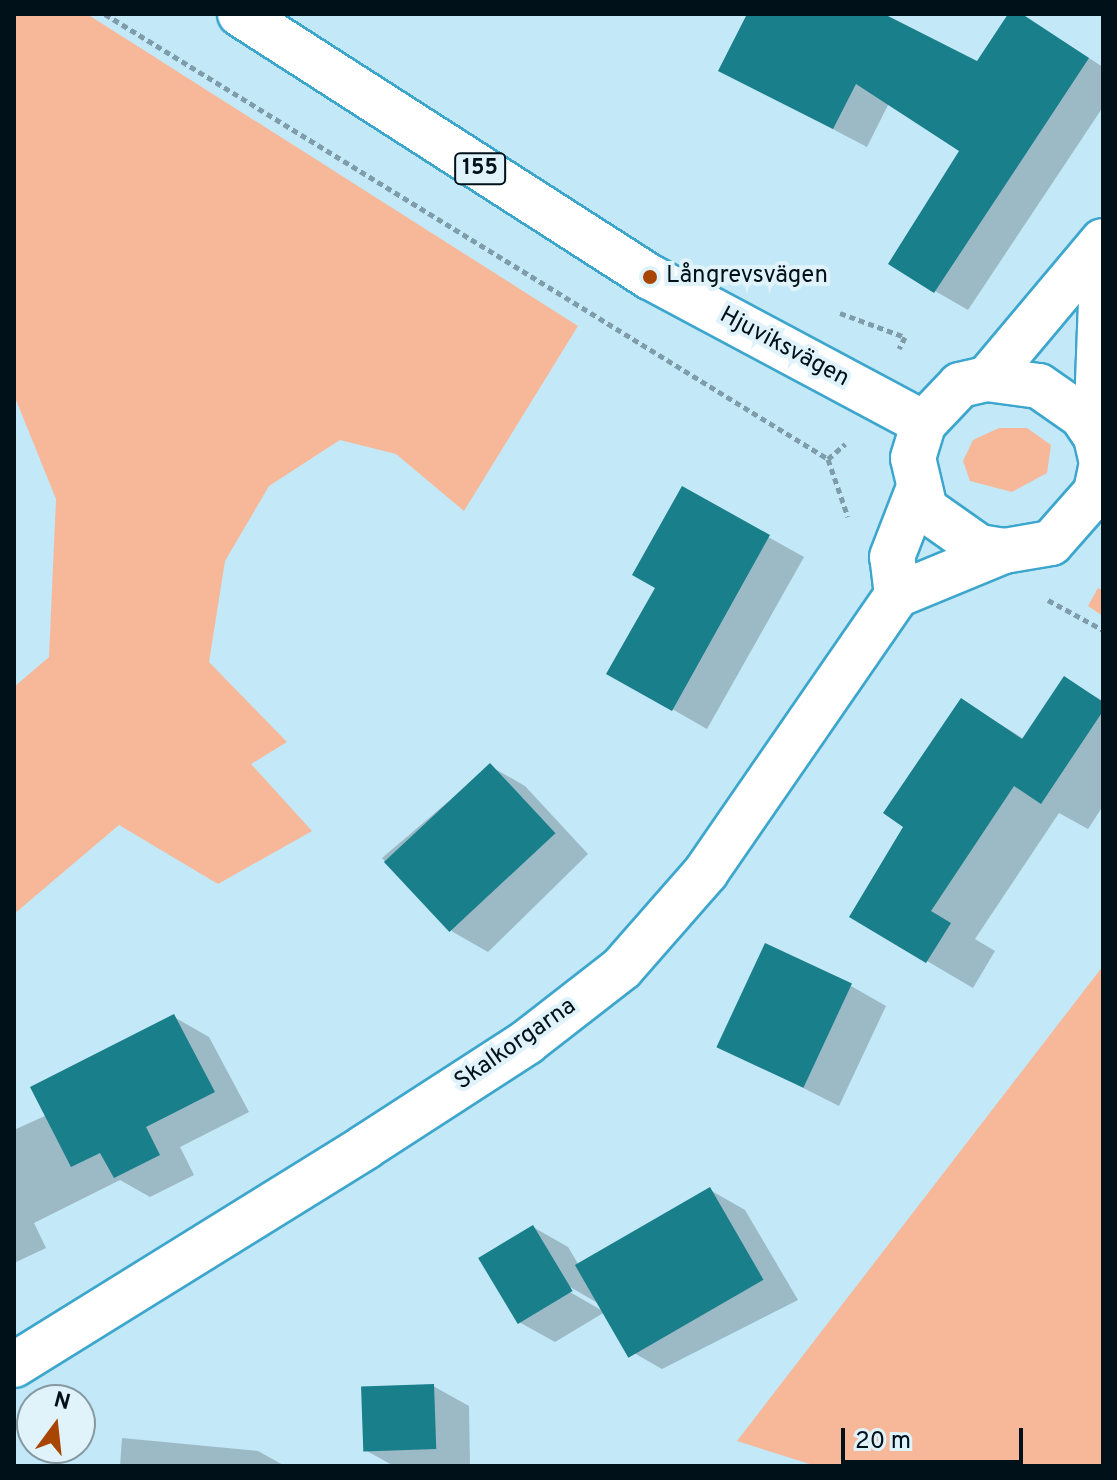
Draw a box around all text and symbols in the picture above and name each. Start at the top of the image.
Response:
road number: 155 [454,151,506,187]
place label: Långrevsvägen [666,263,828,291]
marker: Långrevsvägen [641,268,659,286]
street label: Hjuviksvägen [714,302,854,394]
street label: Skalkorgarna [450,993,582,1097]
north arrow [16,1384,96,1464]
text: N [51,1387,73,1417]
scale bar [845,1412,1027,1462]
text: 20 m [855,1427,911,1457]

